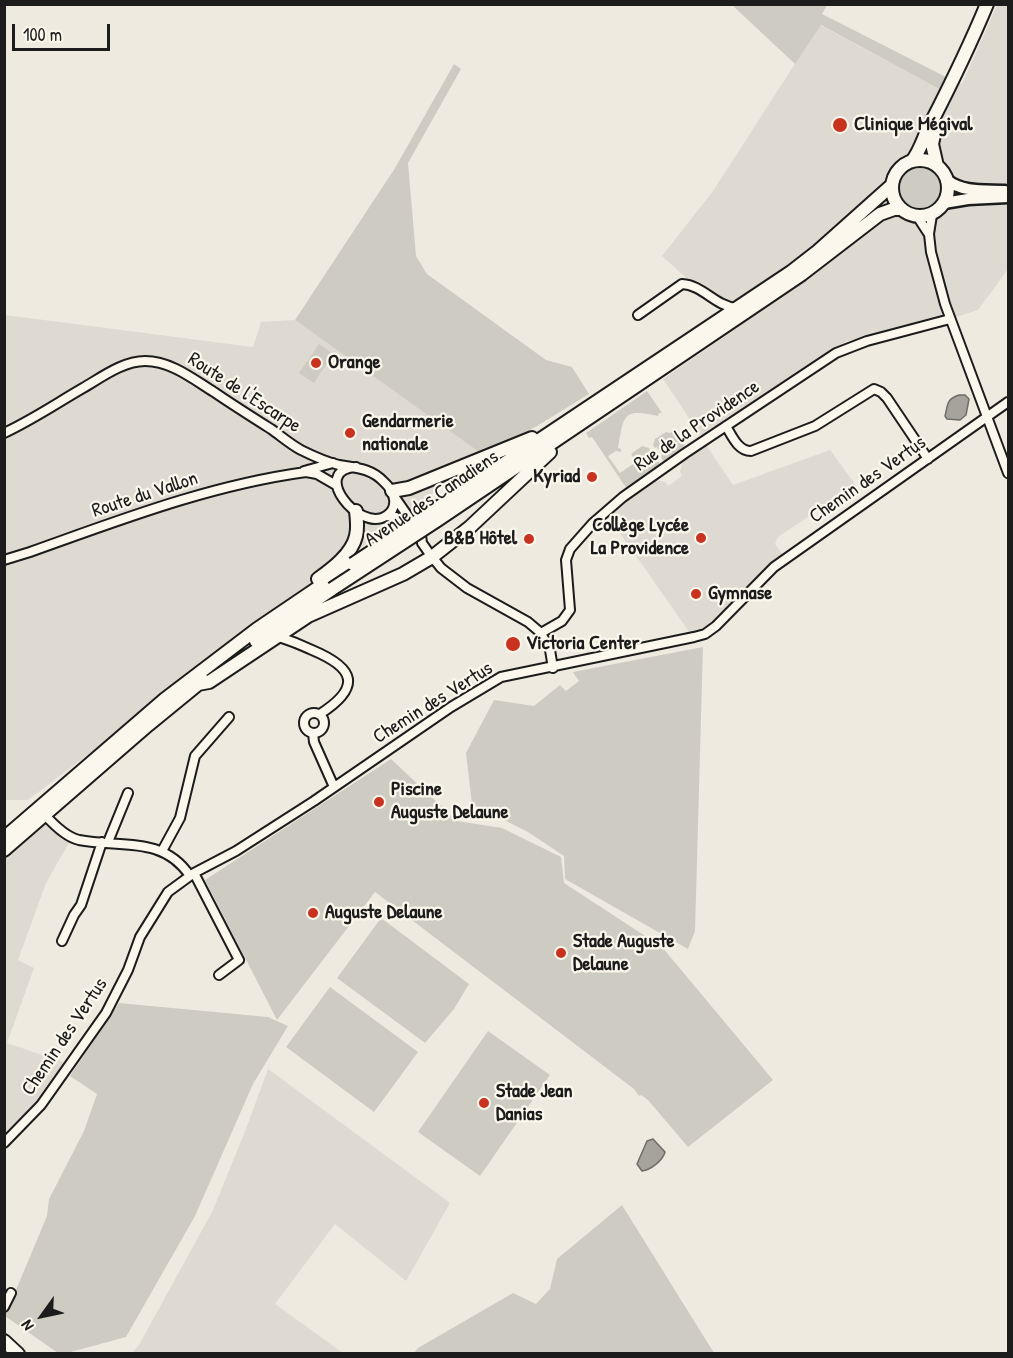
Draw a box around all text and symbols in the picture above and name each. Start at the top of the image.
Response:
scale bar [15,12,112,50]
text: 100 m [23,22,62,47]
place label: Clinique Mégival [854,113,972,137]
marker: Clinique Mégival [831,116,849,134]
street label: Route de l'Escarpe [183,348,305,438]
place label: Orange [328,351,381,375]
marker: Orange [309,356,323,370]
street label: Rue de la Providence [630,375,764,477]
place label: Gendarmerie nationale [362,410,454,457]
marker: Gendarmerie nationale [343,426,357,440]
street label: Chemin des Vertus [805,431,931,529]
street label: Avenue des Canadiens [361,445,503,553]
place label: Kyriad [533,465,580,489]
street label: Route du Vallon [89,467,201,523]
marker: Kyriad [585,470,599,484]
place label: Collège Lycée La Providence [591,514,689,561]
place label: B&B Hôtel [444,527,517,551]
marker: Collège Lycée La Providence [694,531,708,545]
marker: B&B Hôtel [522,532,536,546]
place label: Gymnase [708,582,772,606]
marker: Gymnase [689,587,703,601]
place label: Victoria Center [526,632,640,656]
marker: Victoria Center [504,635,522,653]
street label: Chemin des Vertus [369,657,497,749]
place label: Piscine Auguste Delaune [391,778,508,825]
marker: Piscine Auguste Delaune [372,795,386,809]
place label: Auguste Delaune [325,901,442,925]
marker: Auguste Delaune [306,906,320,920]
place label: Stade Auguste Delaune [573,930,674,977]
marker: Stade Auguste Delaune [554,946,568,960]
street label: Chemin des Vertus [17,974,113,1100]
place label: Stade Jean Danias [496,1080,572,1127]
marker: Stade Jean Danias [477,1096,491,1110]
north arrow [12,1286,72,1346]
text: N [15,1316,38,1335]

